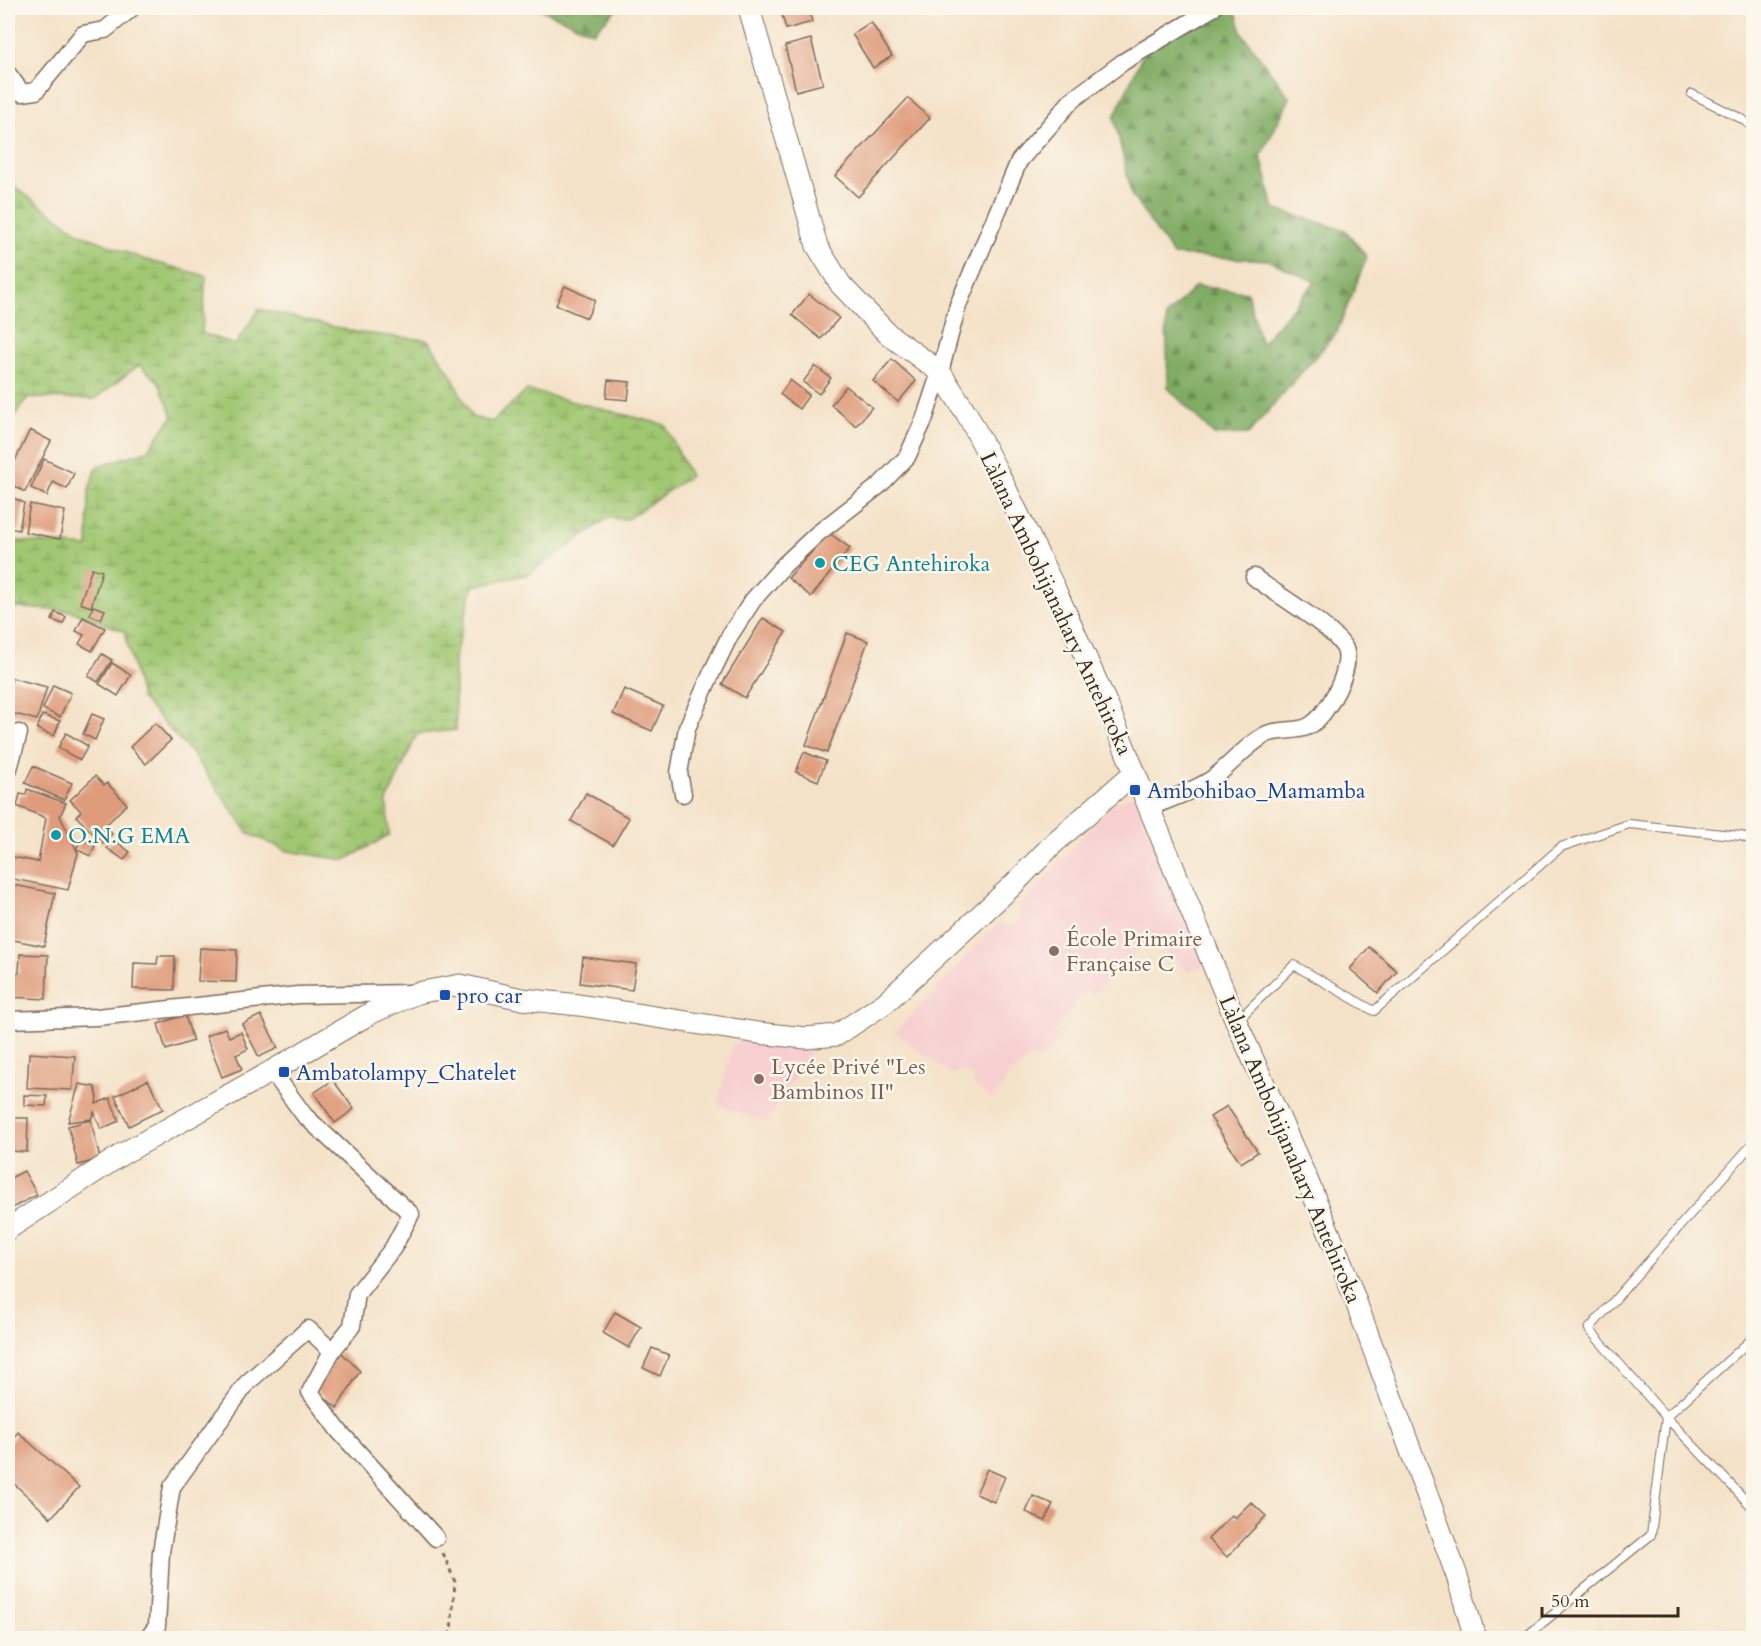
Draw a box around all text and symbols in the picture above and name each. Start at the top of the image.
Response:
street label: Làlana Ambohijanahary Antehiroka [972,447,1140,760]
place label: CEG Antehiroka [832,549,991,579]
marker: CEG Antehiroka [813,556,827,570]
place label: Ambohibao_Mamamba [1147,776,1366,806]
marker: Ambohibao_Mamamba [1128,783,1142,797]
place label: O.N.G EMA [68,821,191,851]
marker: O.N.G EMA [49,828,63,842]
place label: École Primaire Française C [1066,924,1203,979]
marker: École Primaire Française C [1047,944,1061,958]
place label: pro car [457,981,523,1011]
marker: pro car [438,988,452,1002]
street label: Làlana Ambohijanahary Antehiroka [1212,991,1369,1308]
place label: Lycée Privé "Les Bambinos II" [771,1052,926,1107]
place label: Ambatolampy_Chatelet [296,1058,516,1088]
marker: Ambatolampy_Chatelet [277,1065,291,1079]
marker: Lycée Privé "Les Bambinos II" [752,1072,766,1086]
scale bar [1542,1580,1678,1618]
text: 50 m [1551,1589,1590,1614]

